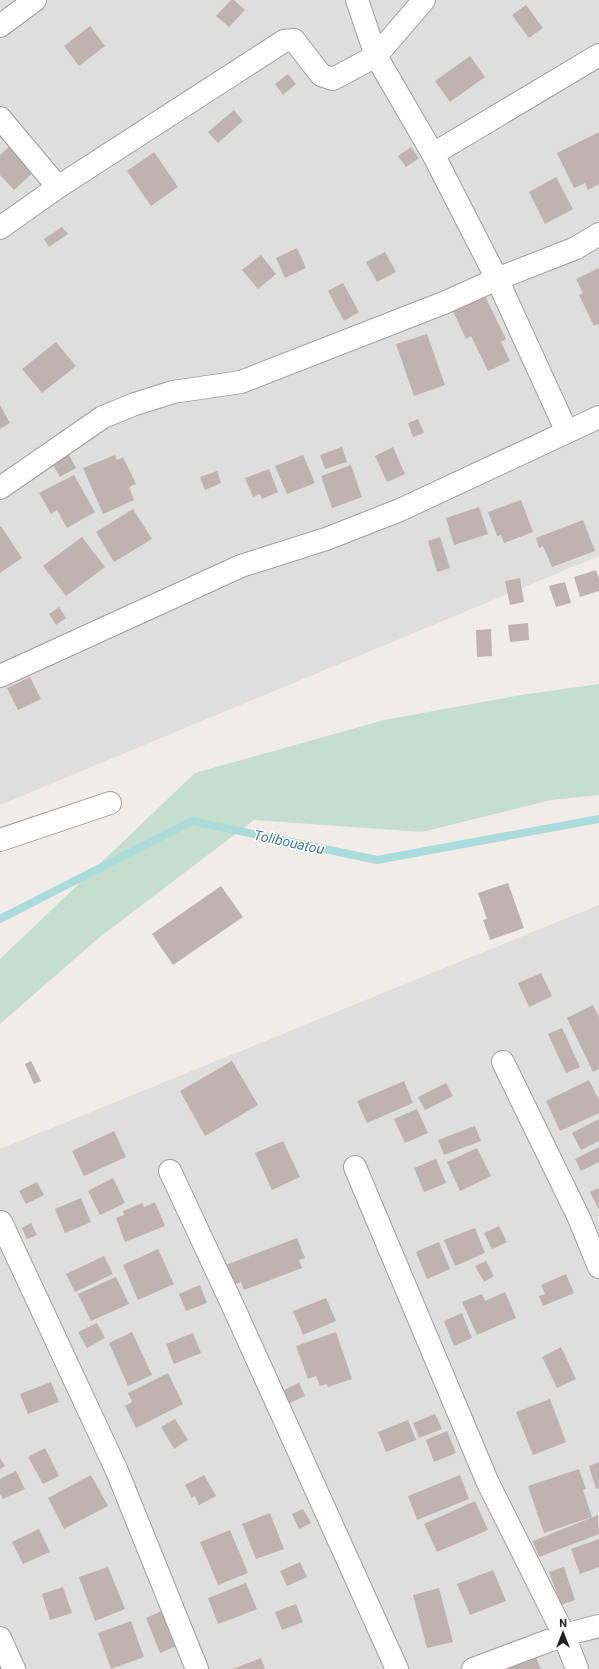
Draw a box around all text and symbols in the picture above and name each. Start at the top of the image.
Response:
water label: Tolibouatou [252,827,326,857]
north arrow [543,1613,583,1653]
text: N [559,1617,567,1630]

